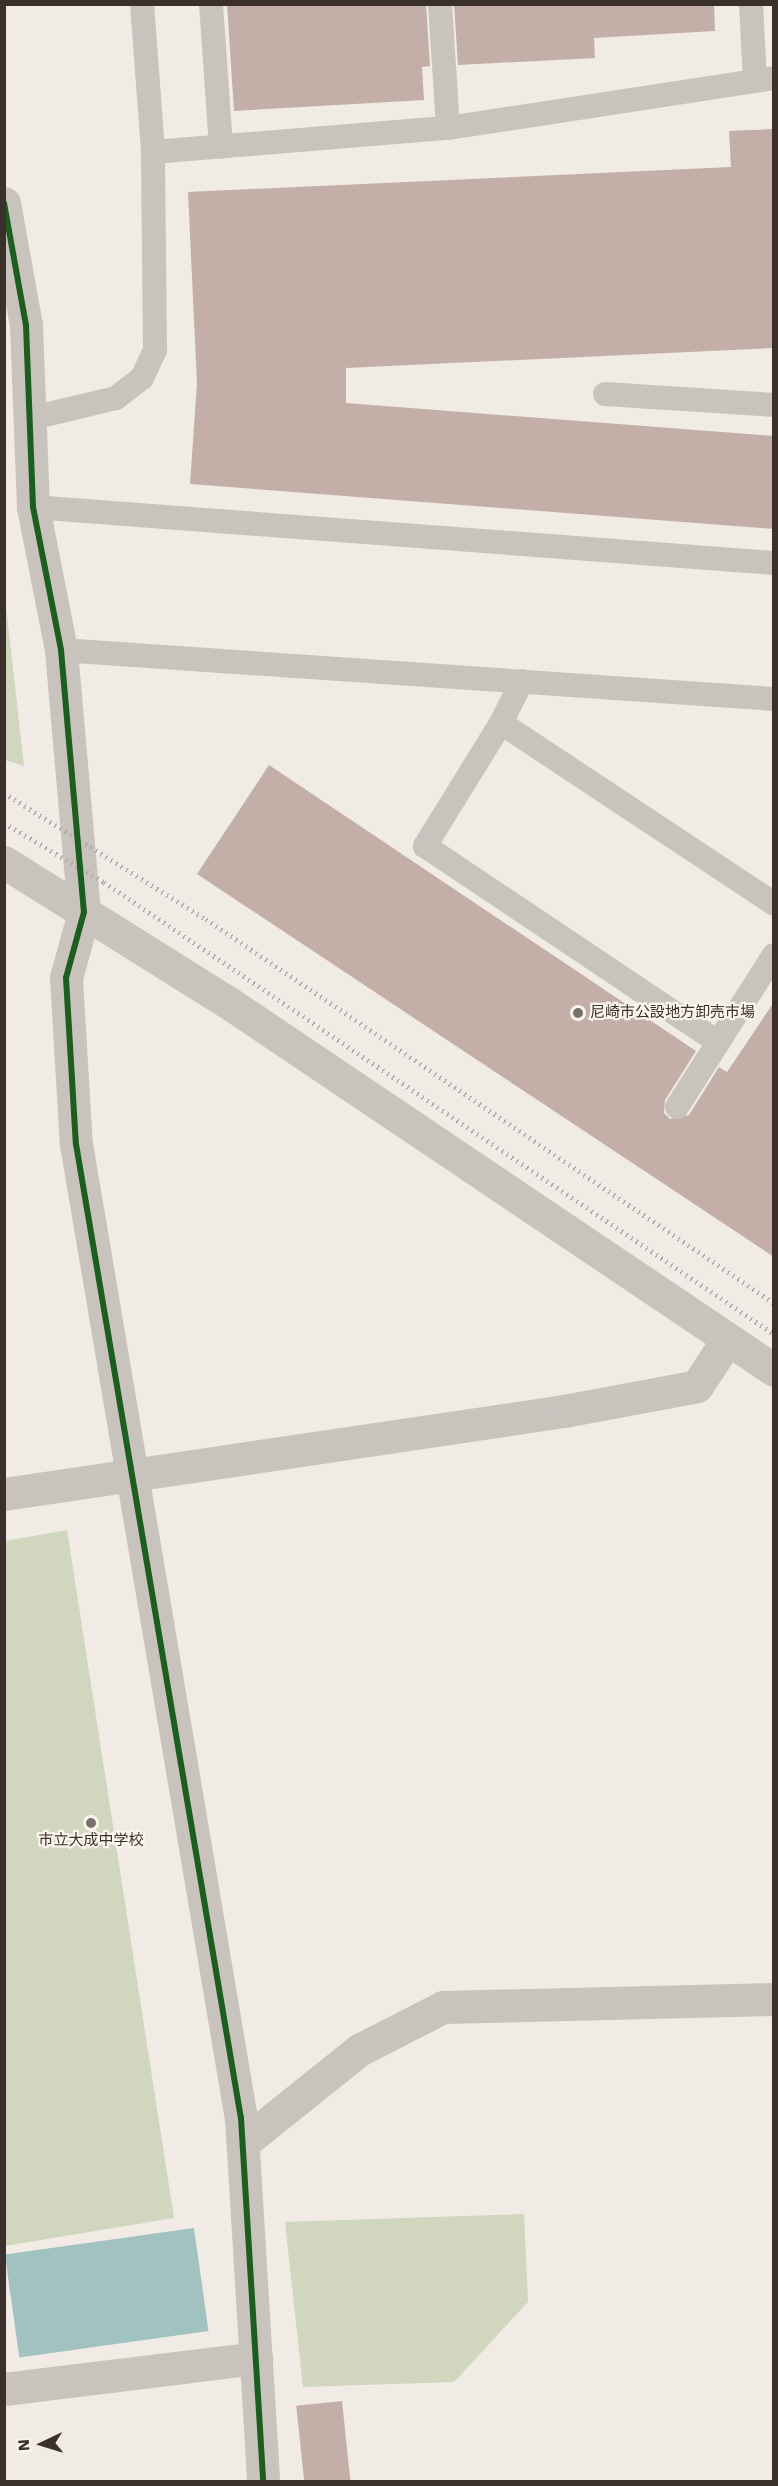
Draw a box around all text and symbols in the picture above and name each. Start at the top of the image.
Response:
place label: 尼崎市公設地方卸売市場 [590,1004,755,1022]
marker: 尼崎市公設地方卸売市場 [571,1006,585,1020]
marker: 市立大成中学校 [84,1816,98,1830]
place label: 市立大成中学校 [39,1832,143,1850]
north arrow [12,2414,72,2474]
text: N [14,2439,33,2452]

